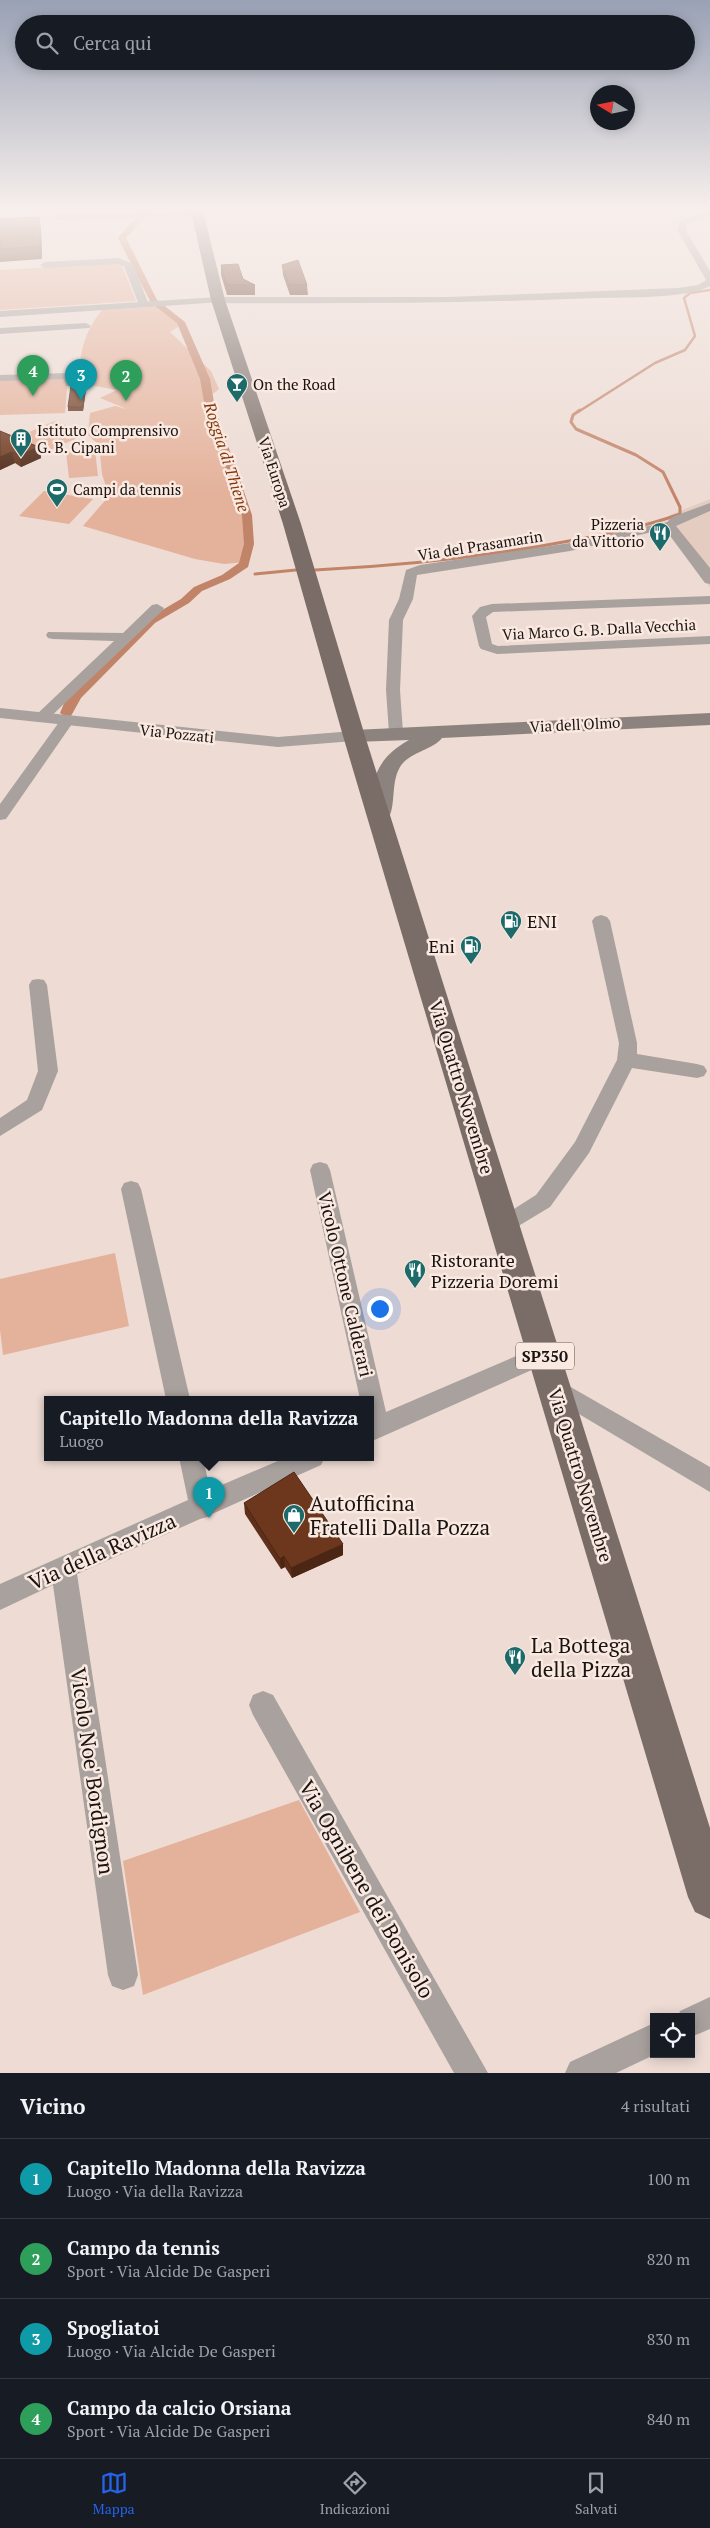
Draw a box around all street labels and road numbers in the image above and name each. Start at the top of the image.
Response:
street label: Via Europa [254,434,296,510]
street label: Via del Prasamarin [416,525,544,565]
street label: Via Marco G. B. Dalla Vecchia [502,614,697,644]
street label: Via dell'Olmo [529,712,621,736]
street label: Via Pozzati [139,719,215,747]
street label: Via Quattro Novembre [424,997,500,1177]
street label: Vicolo Ottone Calderari [313,1189,379,1379]
road number: SP350 [516,1342,574,1370]
street label: Via Quattro Novembre [543,1385,619,1565]
street label: Via della Ravizza [24,1506,180,1596]
street label: Vicolo Noe' Bordignon [65,1666,121,1877]
street label: Via Ognibene dei Bonisolo [293,1775,441,2003]

